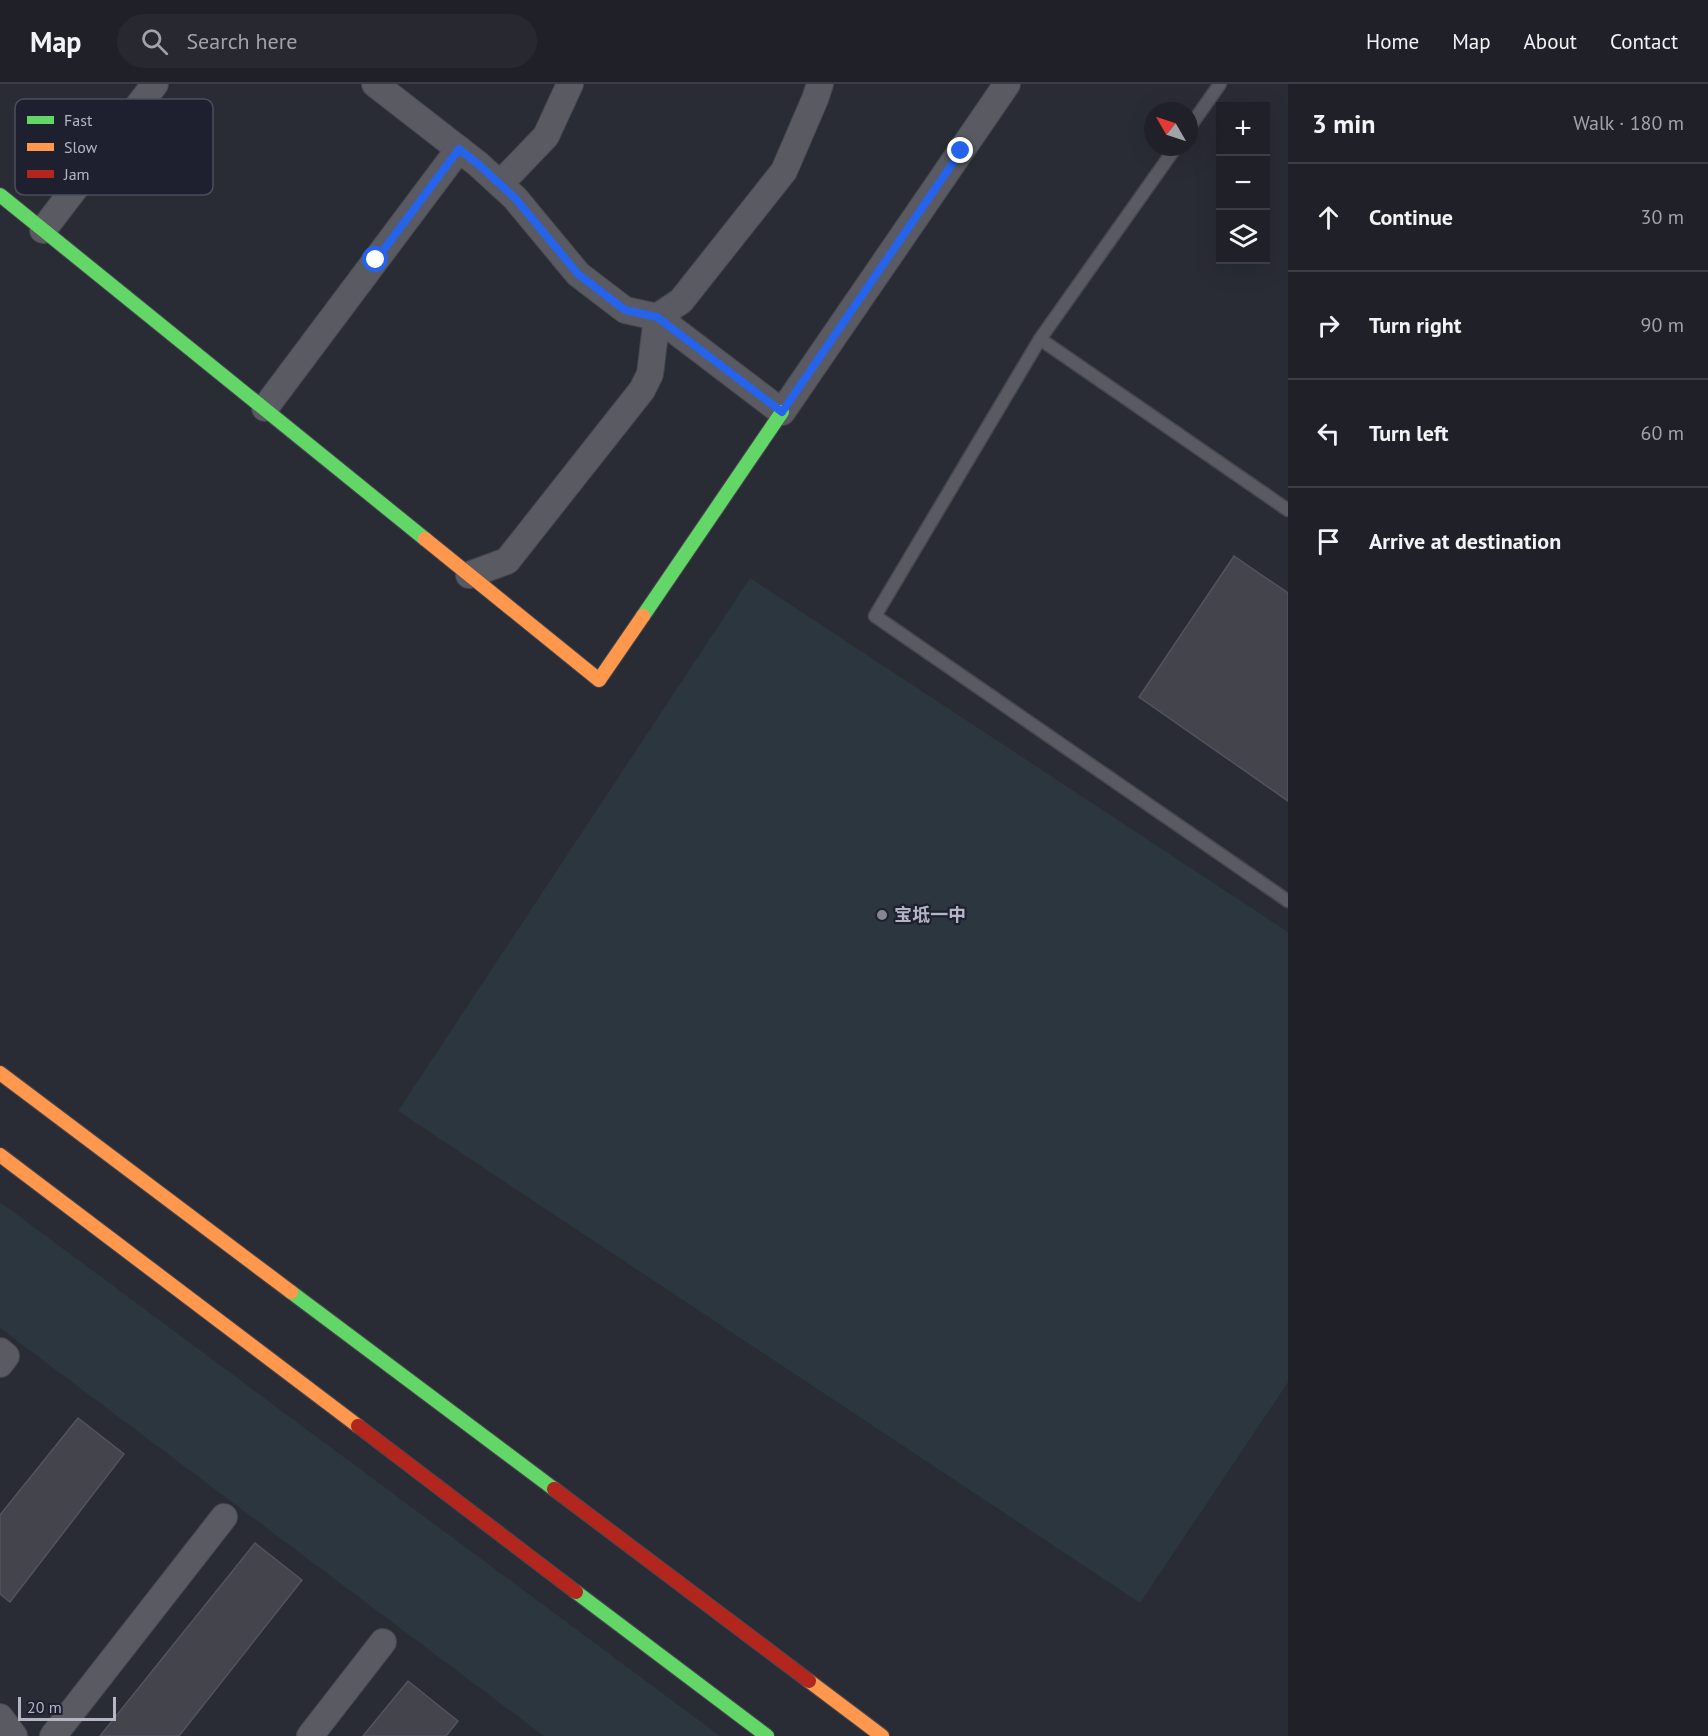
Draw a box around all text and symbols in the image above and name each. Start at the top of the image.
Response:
search box [117,14,537,68]
text: Map [30,23,81,60]
icon: search [138,25,171,58]
text: Search here [186,27,297,55]
text: Home [1366,28,1419,55]
text: Map [1452,28,1491,55]
text: About [1524,28,1577,55]
text: Contact [1610,28,1678,55]
legend [15,99,213,195]
north arrow [1144,102,1198,156]
map controls [1216,102,1270,264]
button: + [1216,102,1270,156]
text: 3 min [1312,107,1375,140]
text: Fast [64,110,93,130]
text: Walk · 180 m [1573,110,1684,136]
text: Slow [64,137,98,157]
route end [947,137,973,163]
button: − [1216,156,1270,210]
text: Jam [63,164,90,184]
icon: ahead [1312,201,1345,234]
text: Continue [1369,203,1453,231]
text: 30 m [1641,204,1684,230]
button: layers [1216,210,1270,264]
route start [362,246,388,272]
icon: right [1312,309,1345,342]
text: Turn right [1369,311,1461,339]
text: 90 m [1641,312,1684,338]
icon: left [1312,417,1345,450]
text: Turn left [1369,419,1449,447]
text: 60 m [1641,420,1684,446]
icon: arrive [1312,525,1345,558]
text: Arrive at destination [1369,527,1561,555]
place label: 宝坻一中 [894,903,966,926]
marker: 宝坻一中 [875,908,889,922]
scale bar [18,1694,116,1722]
text: 20 m [27,1697,62,1717]

